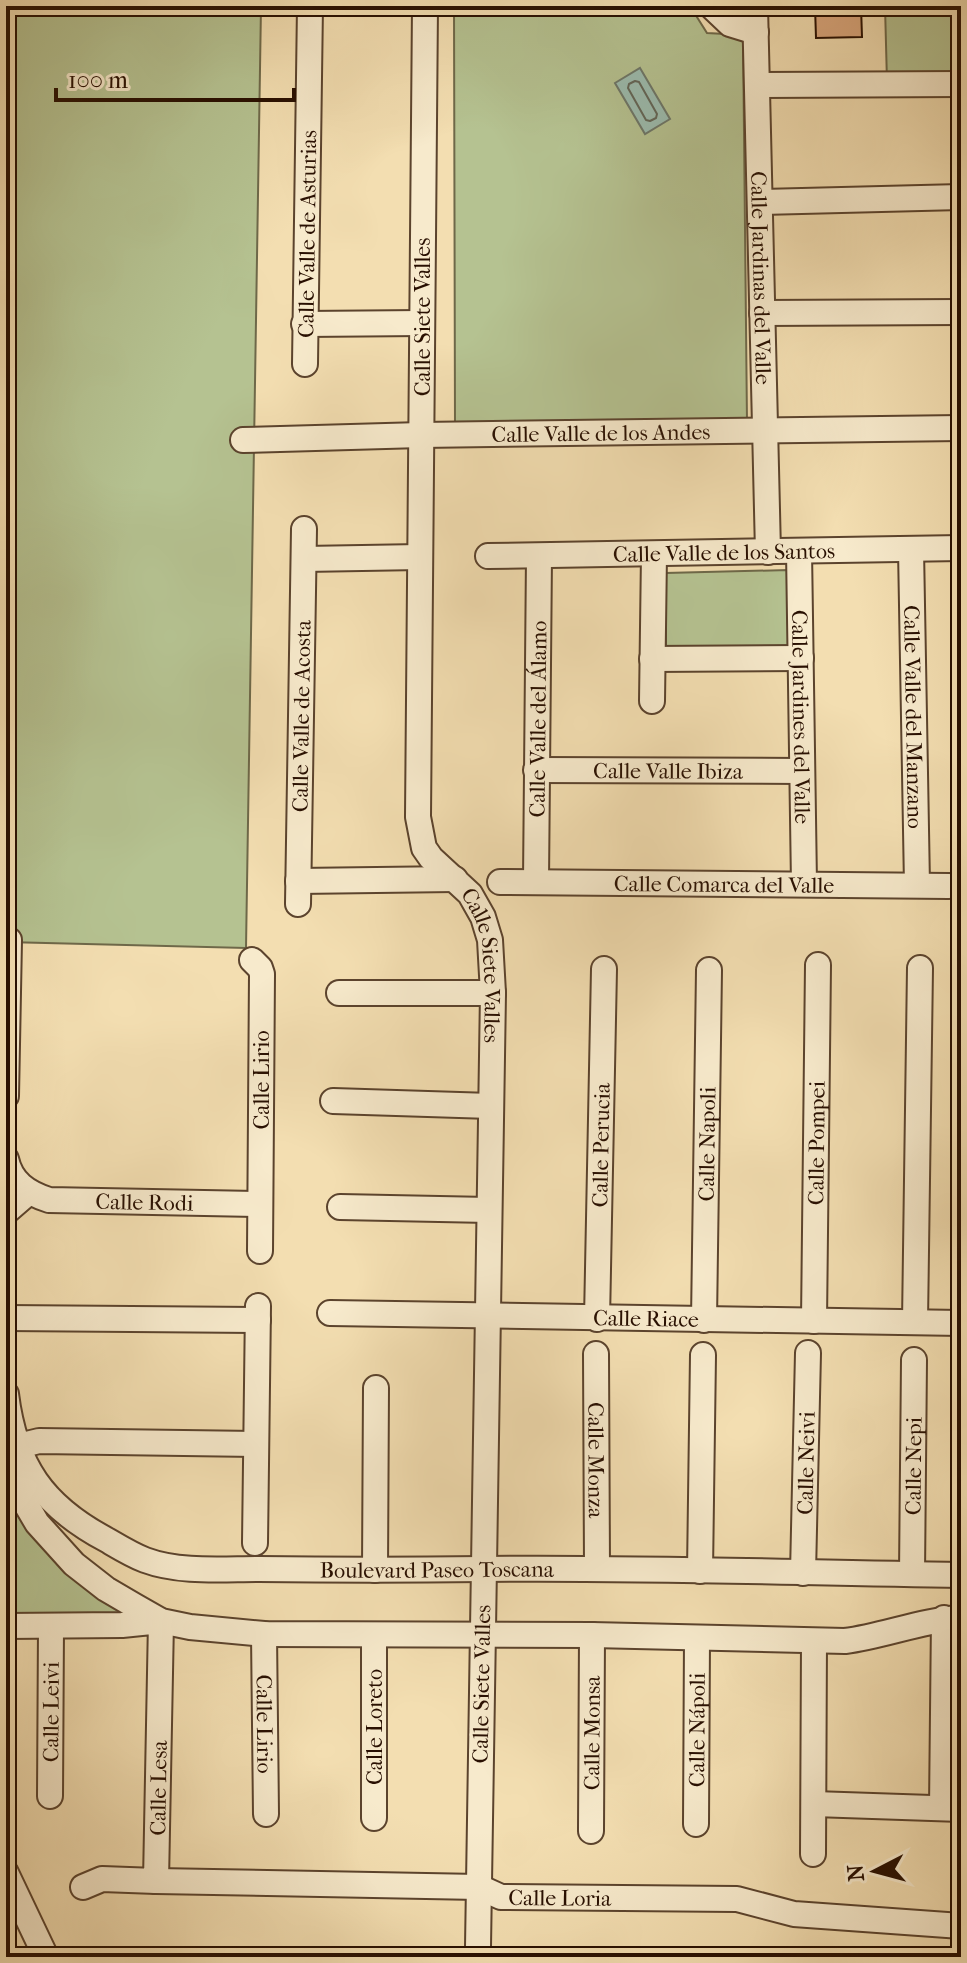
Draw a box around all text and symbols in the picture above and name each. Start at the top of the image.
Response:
scale bar [56,52,294,102]
text: 100 m [68,66,128,94]
street label: Calle Valle de Asturias [293,130,322,338]
street label: Calle Jardinas del Valle [745,171,776,385]
street label: Calle Siete Valles [410,238,436,396]
street label: Calle Valle de los Andes [491,419,711,448]
street label: Calle Valle de los Santos [613,538,835,568]
street label: Calle Valle del Manzano [898,605,928,829]
street label: Calle Jardines del Valle [786,610,815,824]
street label: Calle Valle de Acosta [287,619,317,812]
street label: Calle Valle del Álamo [525,620,552,818]
street label: Calle Valle Ibiza [593,758,744,785]
street label: Calle Comarca del Valle [614,871,834,899]
street label: Calle Siete Valles [455,883,505,1043]
street label: Calle Lirio [249,1030,275,1130]
street label: Calle Pompei [803,1080,831,1205]
street label: Calle Perucia [587,1082,616,1208]
street label: Calle Napoli [694,1086,721,1201]
street label: Calle Rodi [95,1189,194,1217]
street label: Calle Riace [593,1305,699,1333]
street label: Calle Monza [582,1402,609,1519]
street label: Calle Neivi [792,1411,821,1515]
street label: Calle Nepi [901,1416,927,1515]
street label: Boulevard Paseo Toscana [320,1557,555,1584]
street label: Calle Siete Valles [468,1604,496,1764]
street label: Calle Leivi [38,1661,65,1762]
street label: Calle Loreto [362,1669,388,1785]
street label: Calle Nápoli [684,1672,711,1787]
street label: Calle Lirio [250,1674,278,1774]
street label: Calle Monsa [579,1675,606,1790]
street label: Calle Lesa [145,1739,173,1836]
north arrow [835,1831,915,1911]
text: N [842,1863,870,1883]
street label: Calle Loria [508,1885,612,1912]

